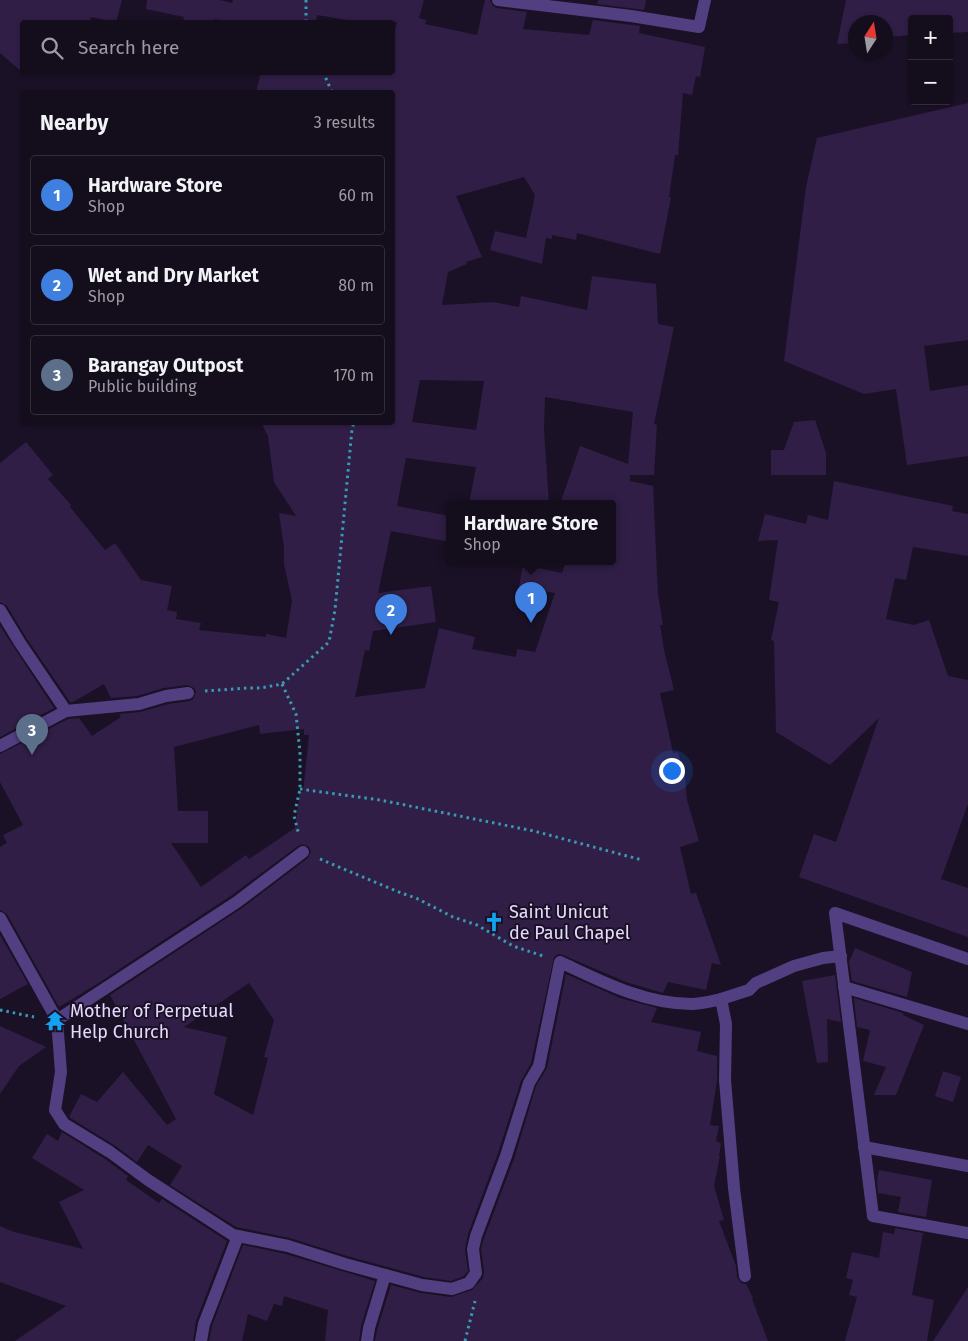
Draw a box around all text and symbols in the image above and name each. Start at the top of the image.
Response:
north arrow [848,15,893,60]
map controls [908,15,953,105]
button: + [908,15,953,60]
search box [20,20,395,75]
icon: search [38,34,66,62]
text: Search here [78,36,179,59]
button: − [908,60,953,105]
text: Nearby [40,110,108,136]
text: 3 results [314,113,375,132]
text: Hardware Store [88,174,222,197]
text: 1 [53,186,61,205]
text: 60 m [339,186,374,205]
text: Shop [88,197,125,216]
text: Wet and Dry Market [88,264,259,287]
text: 2 [53,276,61,295]
text: 80 m [338,276,374,295]
text: Shop [88,287,125,306]
text: Barangay Outpost [88,354,243,377]
text: 3 [53,366,61,385]
text: 170 m [333,366,374,385]
text: Public building [88,377,196,396]
popup [446,500,616,565]
text: Hardware Store [464,512,598,535]
text: Shop [464,535,501,554]
pin: 1 [515,582,547,623]
pin: 2 [375,594,407,635]
pin: 3 [16,714,48,755]
your location [659,758,685,784]
place label: Saint Unicut de Paul Chapel [509,901,630,944]
church icon: Saint Unicut de Paul Chapel [483,911,505,933]
place label: Mother of Perpetual Help Church [70,1000,233,1043]
temple icon: Mother of Perpetual Help Church [44,1010,66,1032]

